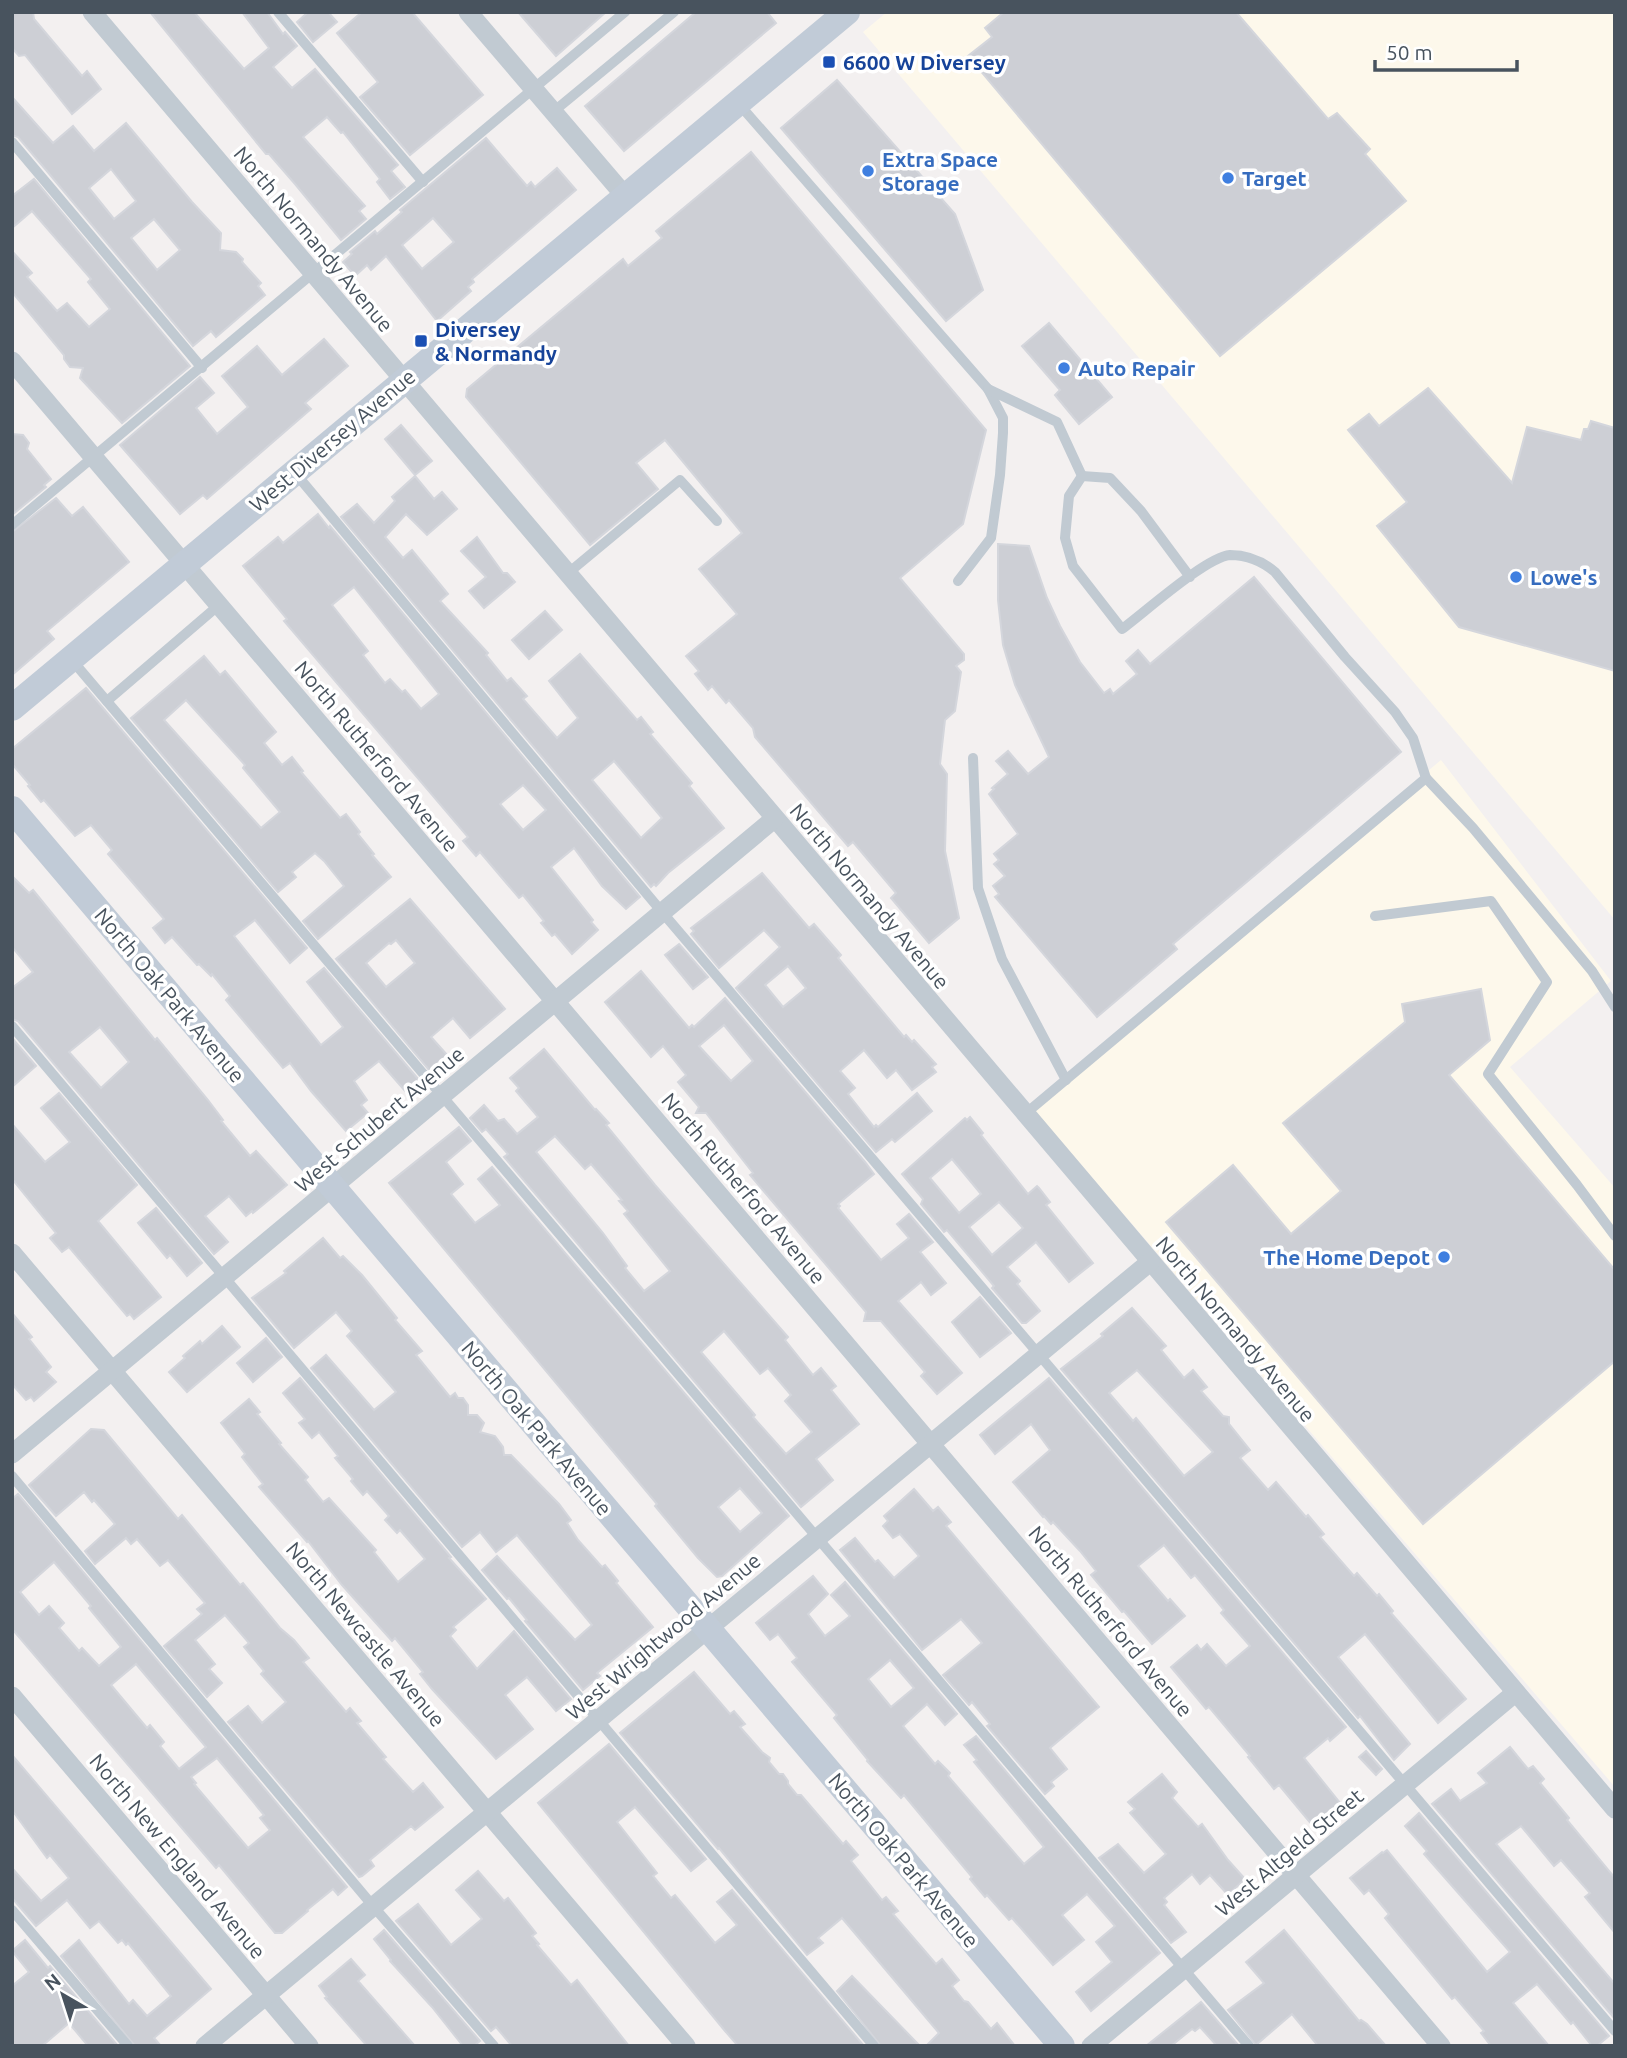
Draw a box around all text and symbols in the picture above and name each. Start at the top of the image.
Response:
scale bar [1375,28,1517,72]
text: 50 m [1386,40,1433,64]
place label: 6600 W Diversey [843,50,1006,74]
marker: 6600 W Diversey [821,54,837,70]
street label: North Normandy Avenue [229,142,399,336]
place label: Extra Space Storage [882,147,998,195]
marker: Extra Space Storage [860,163,876,179]
place label: Target [1242,166,1307,190]
marker: Target [1220,170,1236,186]
place label: Diversey & Normandy [435,317,557,365]
marker: Diversey & Normandy [413,333,429,349]
place label: Auto Repair [1078,356,1196,380]
marker: Auto Repair [1056,360,1072,376]
street label: West Diversey Avenue [244,364,420,516]
place label: Lowe's [1530,565,1597,589]
marker: Lowe's [1508,569,1524,585]
street label: North Rutherford Avenue [290,656,464,856]
street label: North Normandy Avenue [785,799,955,993]
street label: North Oak Park Avenue [90,903,250,1087]
street label: West Schubert Avenue [290,1041,468,1197]
street label: North Rutherford Avenue [657,1088,831,1288]
street label: North Normandy Avenue [1151,1232,1321,1426]
place label: The Home Depot [1263,1245,1430,1269]
marker: The Home Depot [1436,1249,1452,1265]
street label: North Oak Park Avenue [457,1336,617,1520]
street label: North Rutherford Avenue [1024,1521,1198,1721]
street label: North Newcastle Avenue [282,1537,450,1731]
street label: West Wrightwood Avenue [561,1548,765,1724]
street label: North New England Avenue [85,1749,271,1963]
street label: North Oak Park Avenue [824,1768,984,1952]
street label: West Altgeld Street [1210,1783,1368,1921]
north arrow [28,1960,98,2030]
text: N [40,1969,65,1995]

